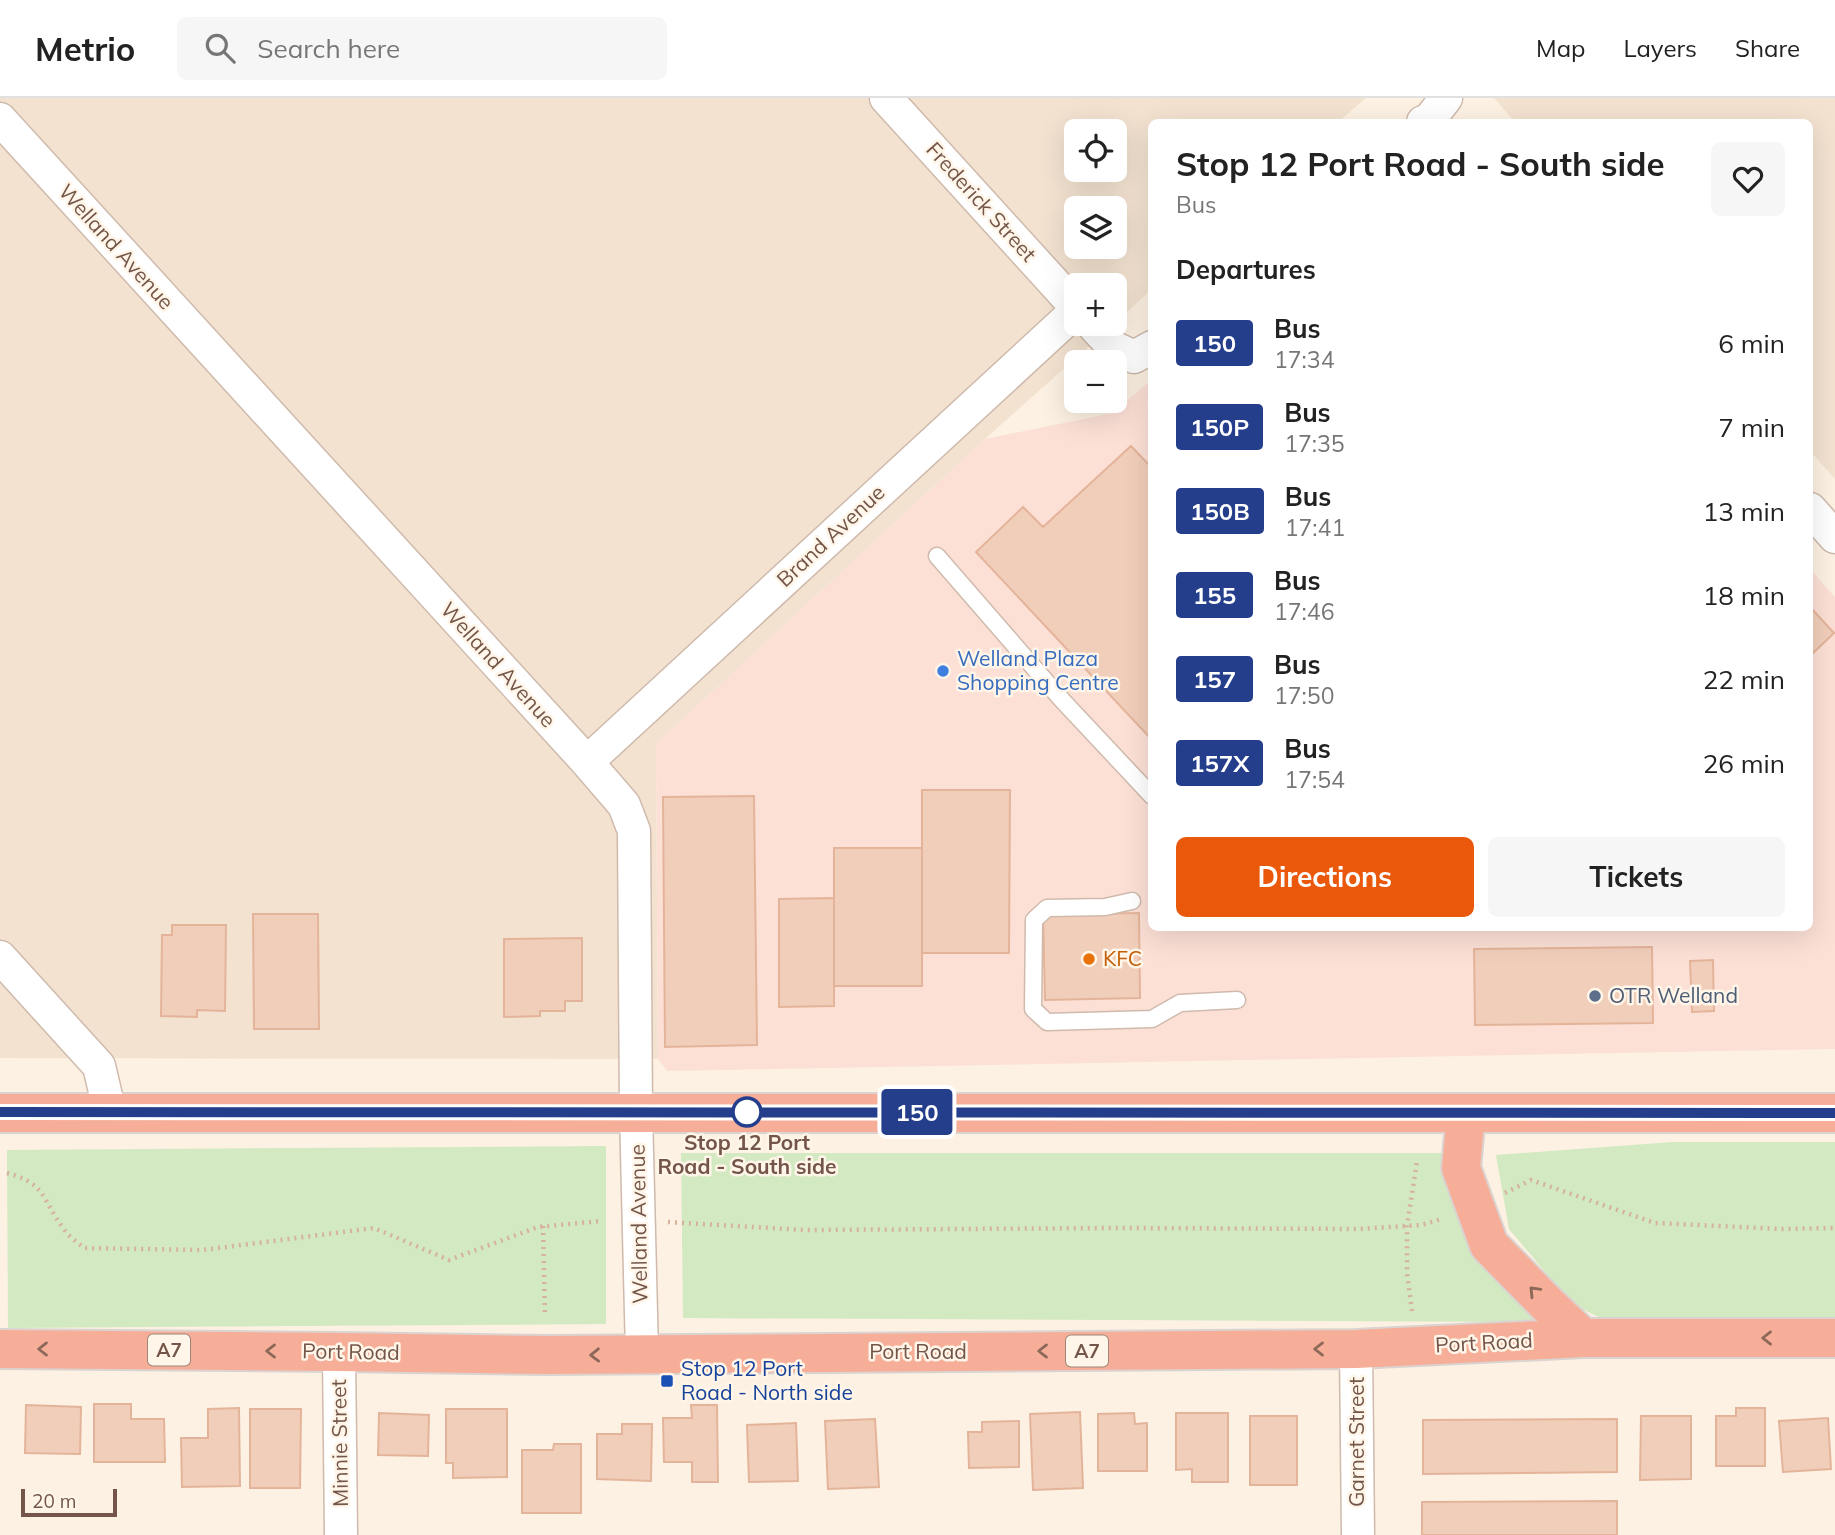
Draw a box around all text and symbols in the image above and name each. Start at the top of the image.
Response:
search box [177,17,667,80]
text: Metrio [35,28,135,69]
icon: search [201,29,239,67]
text: Search here [257,32,400,65]
text: Map [1536,33,1585,63]
text: Layers [1623,33,1697,63]
text: Share [1735,33,1800,63]
map controls [1064,119,1127,413]
button: locate [1064,119,1127,182]
street label: Frederick Street [921,136,1042,266]
button: heart [1711,142,1785,216]
text: Stop 12 Port Road - South side [1176,143,1665,184]
street label: Welland Avenue [54,178,180,314]
text: Bus [1176,190,1216,219]
button: layers [1064,196,1127,259]
text: Departures [1176,253,1316,286]
button: + [1064,273,1127,336]
text: Bus [1274,312,1320,345]
text: 6 min [1718,327,1785,360]
text: 150 [1193,328,1236,358]
text: 17:34 [1274,345,1334,374]
button: − [1064,350,1127,413]
text: Bus [1284,396,1331,429]
text: 7 min [1718,411,1785,444]
text: 150P [1190,412,1249,442]
text: 17:35 [1284,429,1345,458]
street label: Brand Avenue [771,479,890,592]
text: Bus [1285,480,1331,513]
text: 13 min [1703,495,1785,528]
text: 150B [1190,496,1250,526]
text: 17:41 [1285,513,1345,542]
text: Bus [1274,564,1320,597]
text: 18 min [1703,579,1785,612]
text: 155 [1193,580,1236,610]
street label: Welland Avenue [436,596,562,732]
text: 17:46 [1274,597,1334,626]
place label: Welland Plaza Shopping Centre [957,645,1119,695]
text: Bus [1274,648,1320,681]
marker: Welland Plaza Shopping Centre [935,663,951,679]
text: 22 min [1703,663,1785,696]
text: 157 [1193,664,1236,694]
text: 17:50 [1274,681,1334,710]
text: Bus [1284,732,1331,765]
text: 26 min [1703,747,1785,780]
text: 157X [1190,748,1249,778]
text: 17:54 [1284,765,1345,794]
button: Directions [1176,837,1474,917]
button: Tickets [1488,837,1785,917]
place label: KFC [1103,945,1142,971]
marker: KFC [1081,951,1097,967]
place label: OTR Welland [1609,982,1738,1008]
marker: OTR Welland [1587,988,1603,1004]
line badge: 150 [877,1089,957,1135]
marker: Stop 12 Port Road - South side [732,1097,762,1127]
text: 150 [895,1097,939,1127]
place label: Stop 12 Port Road - South side [657,1129,837,1179]
street label: Welland Avenue [624,1144,652,1304]
one-way arrow [1529,1286,1542,1299]
street label: Port Road [1434,1326,1533,1358]
one-way arrow [1761,1330,1772,1346]
road number: A7 [148,1334,190,1366]
road number: A7 [1066,1336,1108,1366]
street label: Port Road [302,1337,400,1365]
street label: Port Road [869,1338,967,1364]
one-way arrow [1313,1341,1324,1357]
one-way arrow [37,1342,48,1357]
one-way arrow [265,1343,275,1359]
one-way arrow [1037,1343,1047,1359]
one-way arrow [589,1347,599,1363]
place label: Stop 12 Port Road - North side [681,1355,853,1405]
marker: Stop 12 Port Road - North side [659,1373,675,1389]
street label: Garnet Street [1343,1377,1369,1507]
street label: Minnie Street [325,1379,353,1507]
scale bar [21,1486,117,1518]
text: 20 m [32,1489,76,1513]

